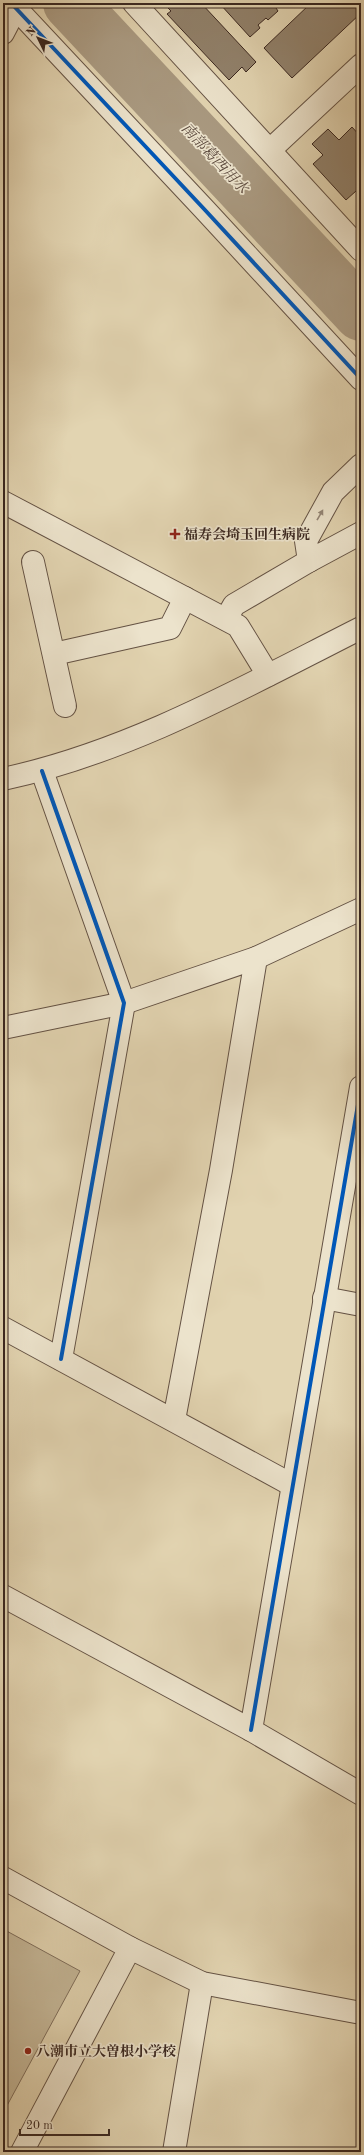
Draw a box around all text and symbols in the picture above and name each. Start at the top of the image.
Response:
north arrow [18,18,58,58]
text: N [25,25,39,39]
water label: 南部葛西用水 [178,120,253,199]
one-way arrow [317,509,324,521]
place label: 福寿会埼玉回生病院 [184,526,310,542]
marker: 福寿会埼玉回生病院 [169,528,181,540]
place label: 八潮市立大曽根小学校 [36,2044,176,2059]
marker: 八潮市立大曽根小学校 [23,2046,33,2056]
scale bar [20,2111,109,2137]
text: 20 m [26,2120,53,2132]

